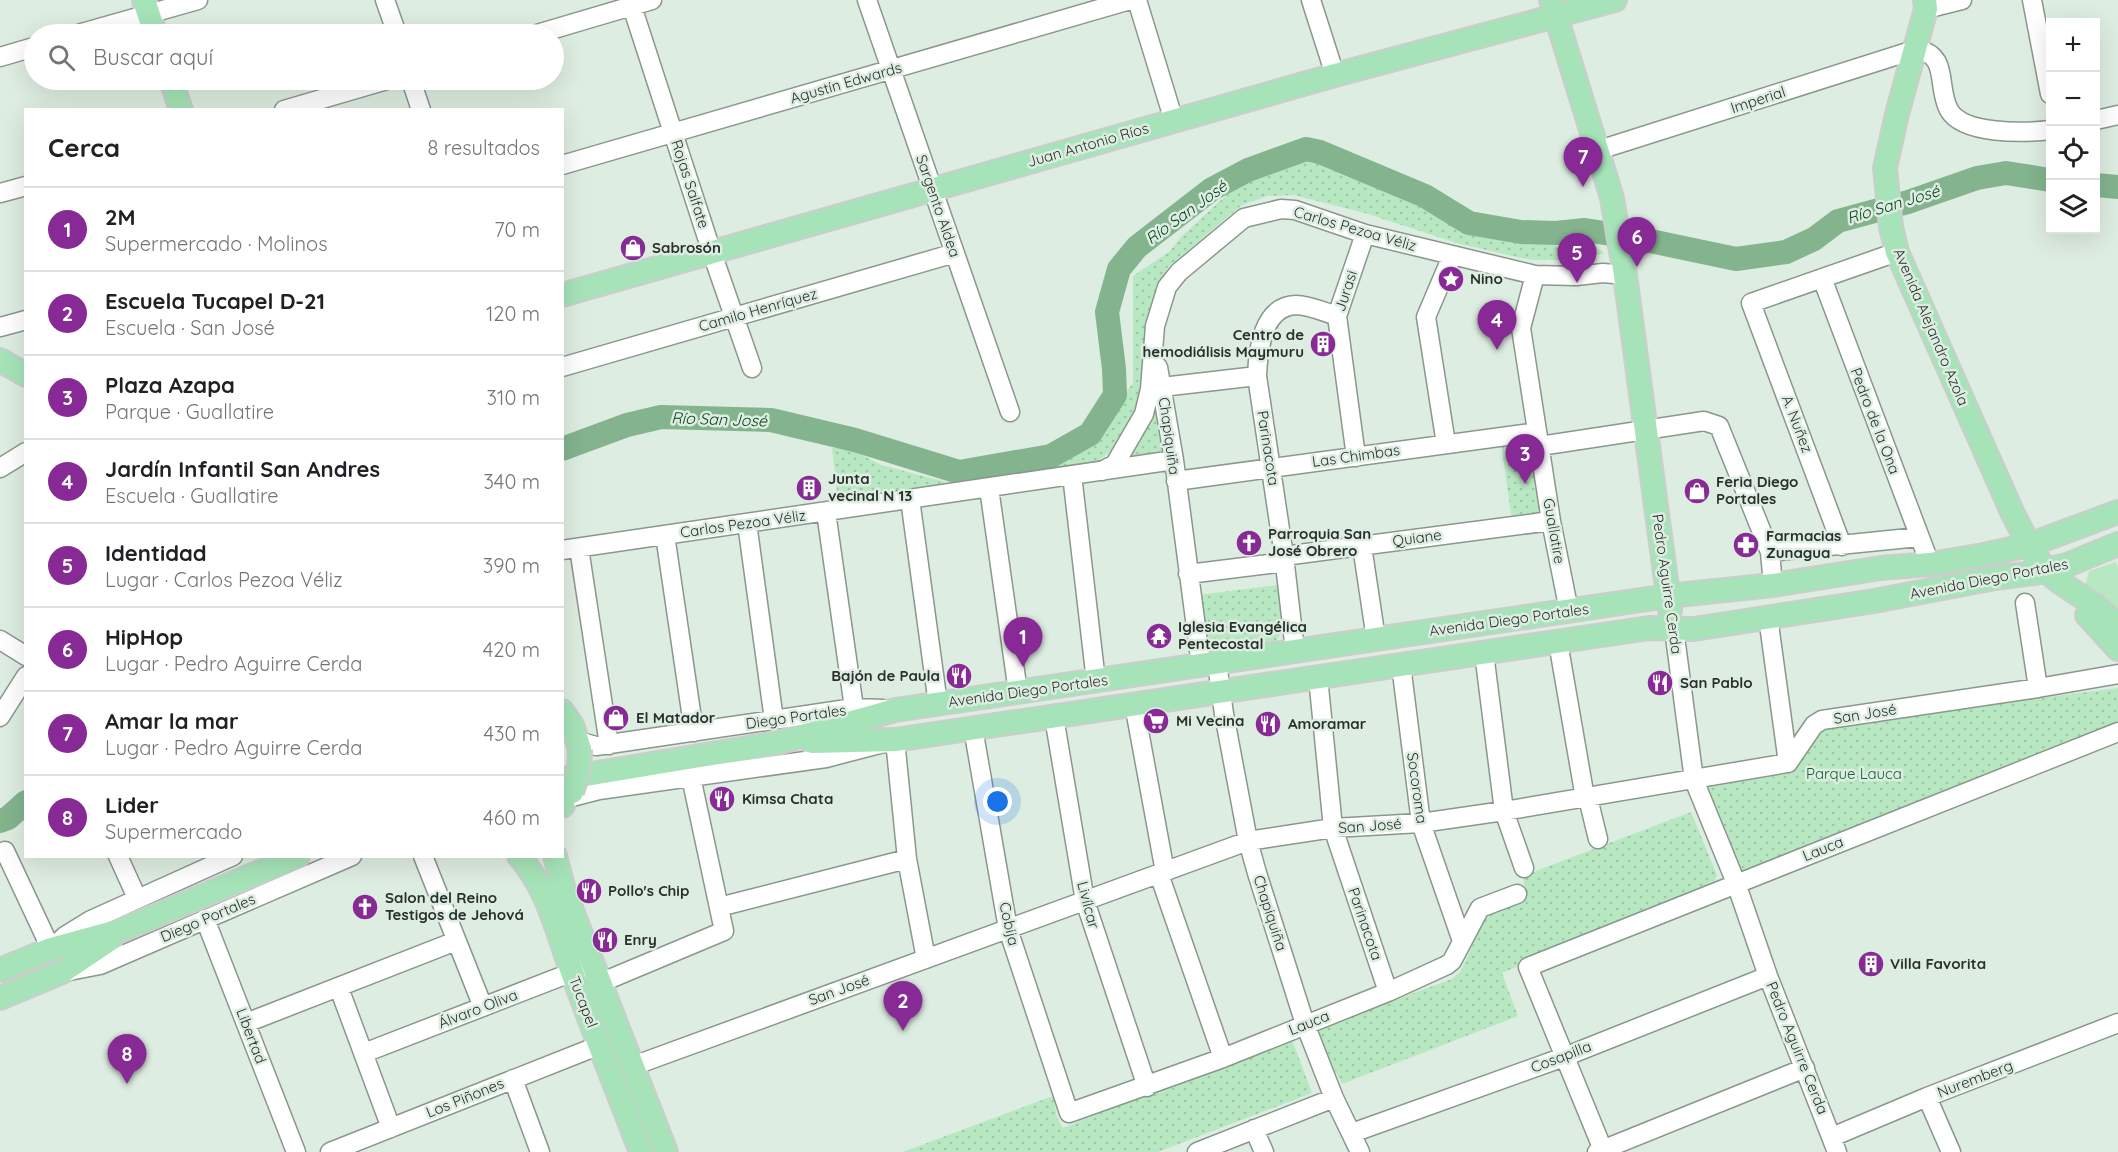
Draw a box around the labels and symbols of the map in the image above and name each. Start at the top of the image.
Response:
street label: Agustín Edwards [788,58,904,108]
street label: Imperial [1728,82,1788,117]
street label: Juan Antonio Ríos [1025,118,1151,171]
street label: Rojas Salfate [667,137,714,231]
pin: 7 [1564,138,1602,187]
street label: Sargento Aldea [912,152,965,260]
water label: Río San José [1141,175,1231,248]
water label: Río San José [1844,180,1943,228]
street label: Carlos Pezoa Véliz [1292,202,1419,255]
pin: 6 [1618,218,1656,267]
shop icon: Sabrosón [618,233,648,263]
pin: 5 [1558,234,1596,283]
place label: Sabrosón [652,238,721,257]
street label: Avenida Alejandro Azola [1890,245,1973,408]
place icon: Nino [1436,264,1466,294]
street label: Jurasi [1330,268,1361,314]
place label: Nino [1470,269,1503,288]
street label: Camilo Henríquez [696,284,819,336]
pin: 4 [1478,300,1516,350]
place label: Centro de hemodiálisis Maymuru [1143,325,1304,361]
building icon: Centro de hemodiálisis Maymuru [1308,329,1338,359]
street label: Pedro de la Ona [1846,365,1904,477]
street label: A. Nuñez [1778,392,1817,455]
street label: Chapiquiña [1155,396,1184,476]
water label: Río San José [671,407,768,431]
street label: Parinacota [1253,409,1284,487]
pin: 3 [1506,434,1544,484]
street label: Las Chimbas [1311,440,1401,471]
place label: Junta vecinal N 13 [828,469,912,505]
place label: Feria Diego Portales [1716,472,1798,508]
building icon: Junta vecinal N 13 [794,473,824,503]
shop icon: Feria Diego Portales [1682,476,1712,506]
street label: Guallatire [1539,497,1570,565]
street label: Carlos Pezoa Véliz [679,505,807,542]
street label: Pedro Aguirre Cerda [1648,513,1687,655]
place label: Parroquia San José Obrero [1268,524,1371,560]
street label: Quiane [1391,525,1443,550]
place label: Farmacias Zunagua [1766,526,1841,562]
church icon: Parroquia San José Obrero [1234,528,1264,558]
pharmacy icon: Farmacias Zunagua [1731,530,1761,560]
street label: Avenida Diego Portales [1908,554,2070,603]
street label: Avenida Diego Portales [1428,599,1590,640]
place label: Iglesia Evangélica Pentecostal [1178,617,1307,653]
pin: 1 [1004,618,1042,667]
temple icon: Iglesia Evangélica Pentecostal [1144,621,1174,651]
restaurant icon: Bajón de Paula [944,661,974,691]
place label: Bajón de Paula [831,666,940,685]
restaurant icon: San Pablo [1645,668,1675,698]
street label: Avenida Diego Portales [947,670,1109,711]
place label: San Pablo [1680,673,1753,692]
street label: San José [1832,699,1898,728]
street label: Diego Portales [744,700,847,733]
shop icon: El Matador [601,703,631,733]
supermarket icon: Mi Vecina [1141,706,1171,736]
place label: El Matador [636,708,716,727]
restaurant icon: Amoramar [1253,709,1283,739]
place label: Mi Vecina [1176,711,1244,730]
place label: Amoramar [1288,714,1367,733]
street label: Socoroma [1403,751,1432,825]
park label: Parque Lauca [1806,764,1902,783]
restaurant icon: Kimsa Chata [707,784,737,814]
your location [983,787,1012,816]
place label: Kimsa Chata [742,789,833,808]
street label: San José [1338,814,1402,837]
street label: Lauca [1800,832,1846,865]
street label: Chapiquiña [1249,873,1292,953]
restaurant icon: Pollo's Chip [574,876,604,906]
street label: Livílcar [1073,879,1104,931]
place label: Pollo's Chip [608,881,689,900]
street label: Parinacota [1344,885,1387,963]
place label: Salon del Reino Testigos de Jehová [385,888,524,924]
street label: Diego Portales [157,889,258,946]
church icon: Salon del Reino Testigos de Jehová [350,892,380,922]
street label: Cobija [995,900,1024,948]
restaurant icon: Enry [590,925,620,955]
place label: Enry [624,930,657,949]
building icon: Villa Favorita [1856,949,1886,979]
place label: Villa Favorita [1890,954,1986,973]
street label: San José [806,970,872,1009]
street label: Tucapel [565,973,602,1030]
street label: Pedro Aguirre Cerda [1762,979,1833,1117]
pin: 2 [884,982,922,1031]
street label: Álvaro Oliva [435,985,520,1032]
street label: Libertad [232,1005,271,1066]
street label: Lauca [1286,1006,1332,1039]
pin: 8 [108,1034,146,1084]
street label: Cosapilla [1528,1036,1594,1077]
street label: Nuremberg [1934,1055,2015,1102]
street label: Los Piñones [423,1073,506,1122]

